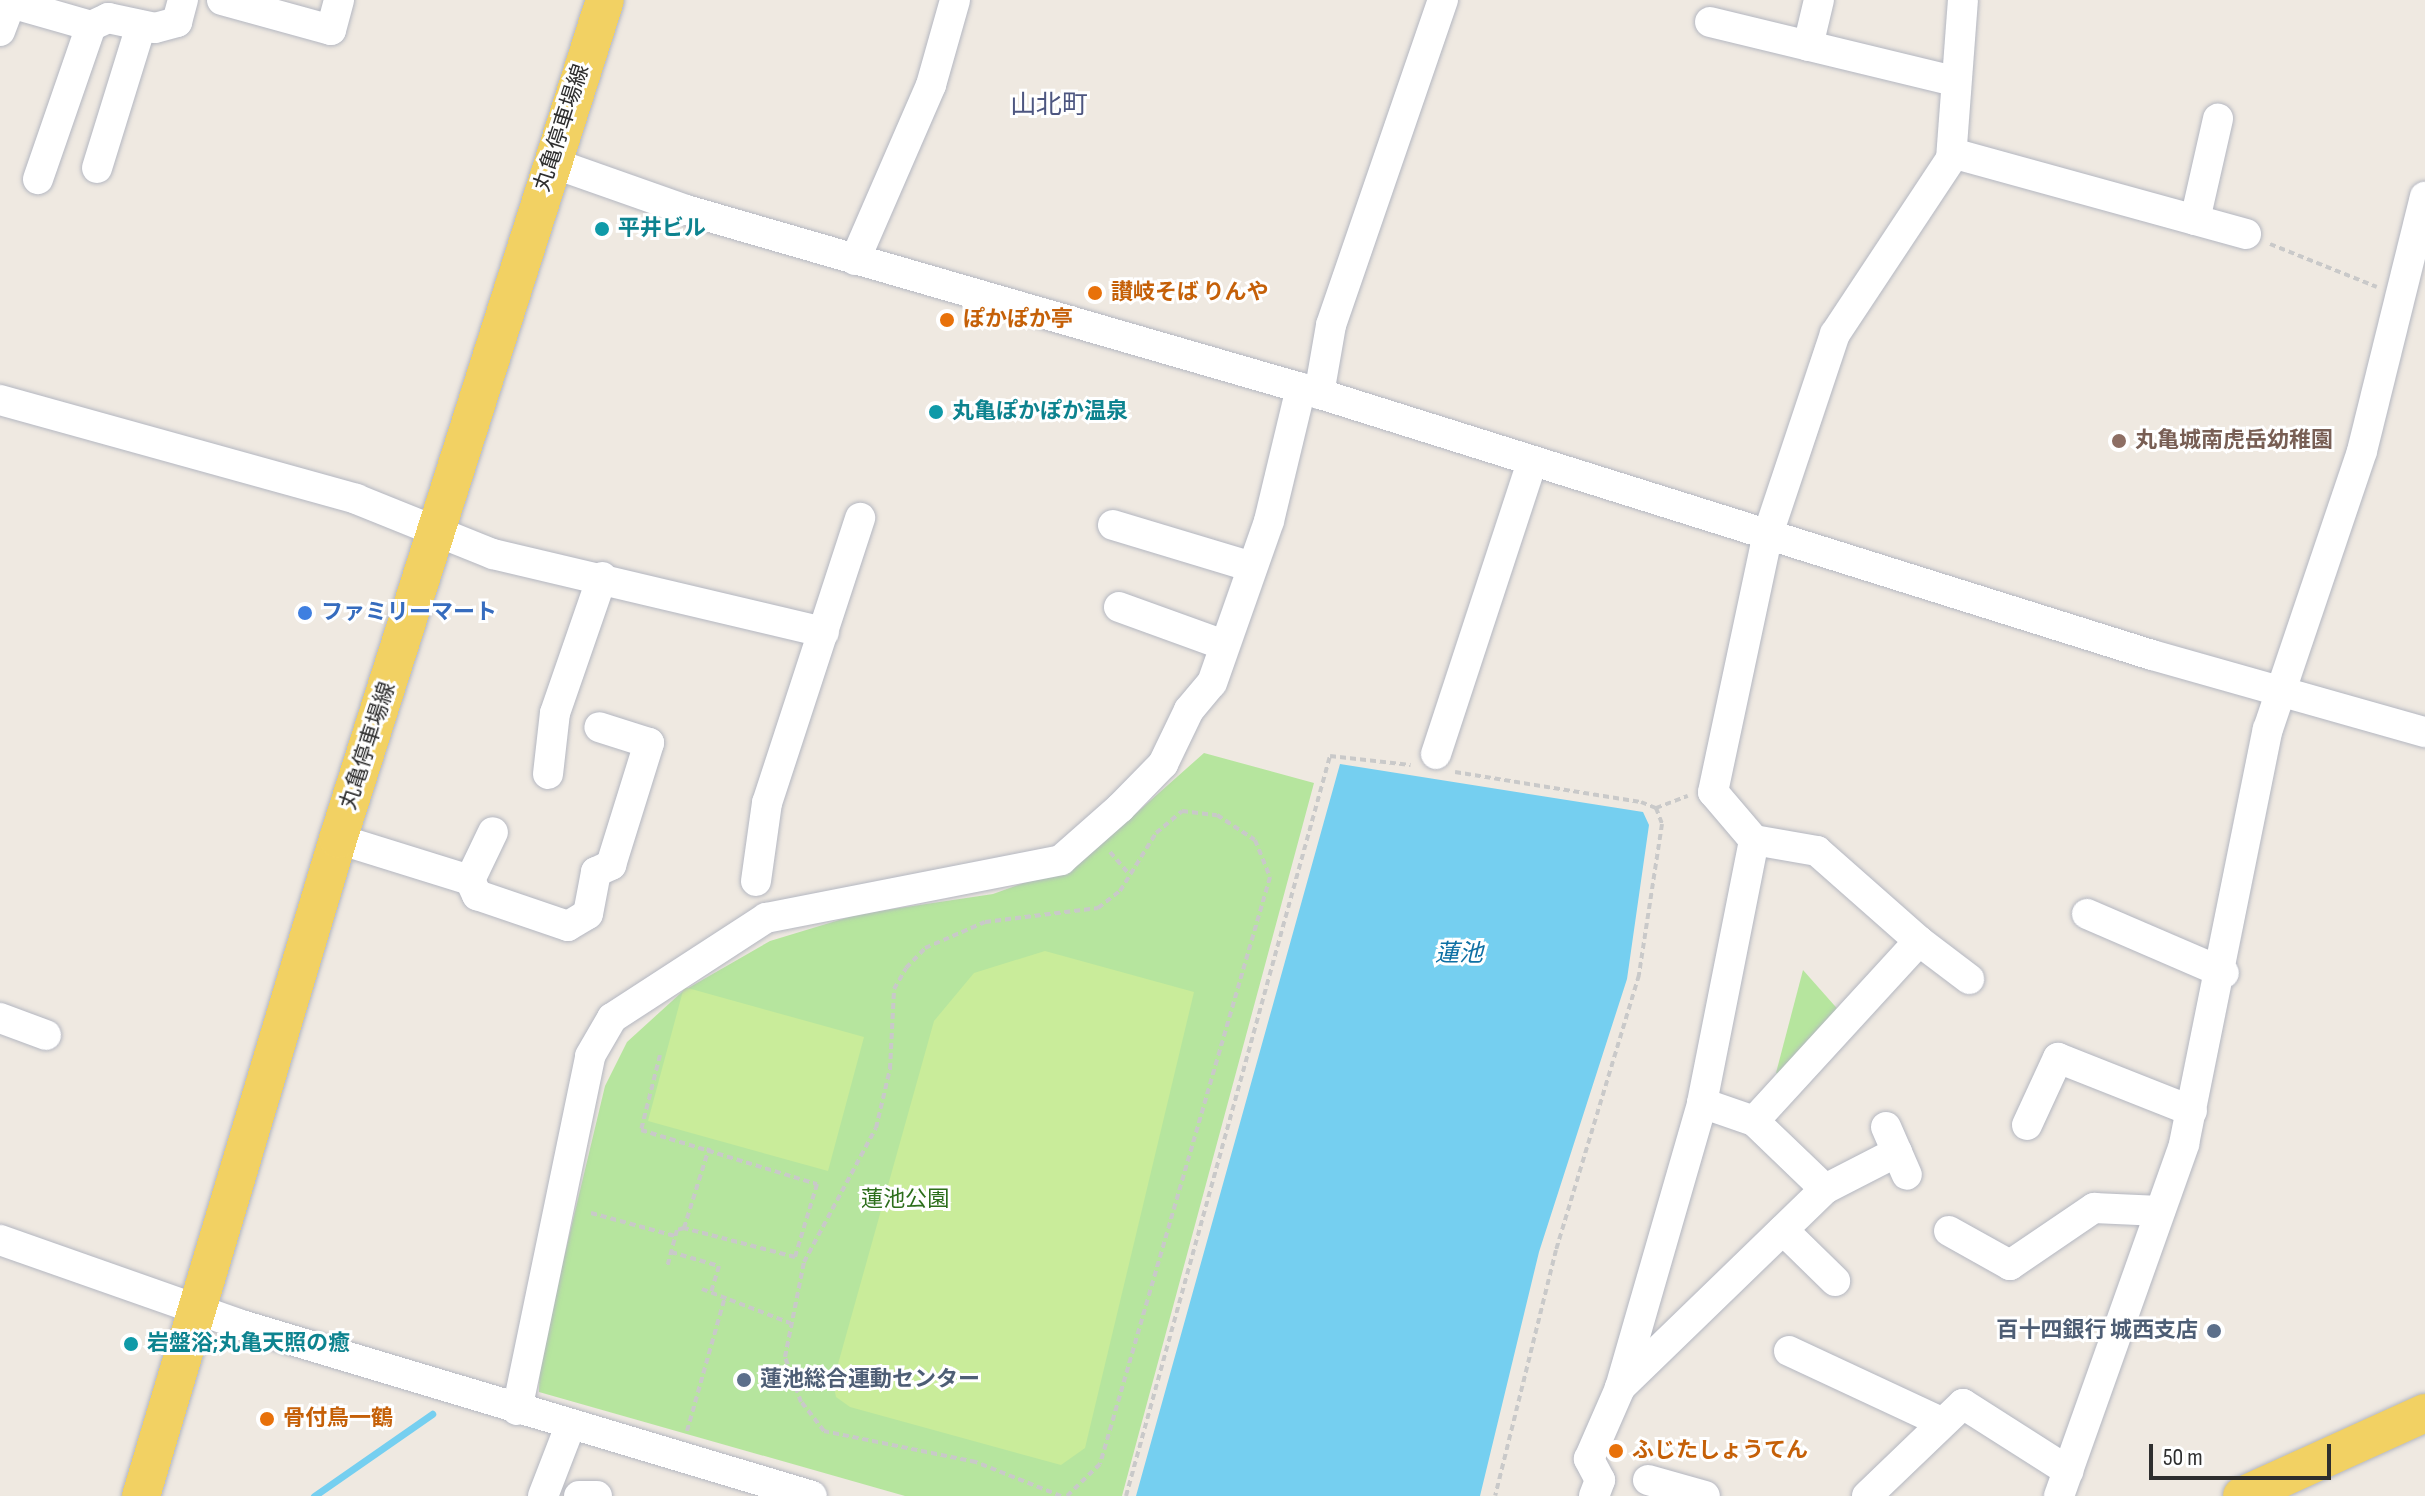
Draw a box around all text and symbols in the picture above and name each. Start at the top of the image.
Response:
street label: 丸亀停車場線 [529,61,595,195]
district label: 山北町 [1010,90,1088,122]
place label: 平井ビル [618,216,706,242]
marker: 平井ビル [593,220,611,238]
place label: 讃岐そば りんや [1111,280,1268,306]
marker: 讃岐そば りんや [1086,284,1104,302]
place label: ぽかぽか亭 [963,307,1073,333]
marker: ぽかぽか亭 [938,311,956,329]
place label: 丸亀ぽかぽか温泉 [952,399,1128,425]
marker: 丸亀ぽかぽか温泉 [927,403,945,421]
place label: 丸亀城南虎岳幼稚園 [2135,428,2333,454]
marker: 丸亀城南虎岳幼稚園 [2110,432,2128,450]
place label: ファミリーマート [321,600,497,626]
marker: ファミリーマート [296,604,314,622]
street label: 丸亀停車場線 [335,679,401,813]
water label: 蓮池 [1435,940,1483,968]
park label: 蓮池公園 [861,1187,949,1213]
place label: 百十四銀行 城西支店 [1997,1318,2198,1344]
marker: 百十四銀行 城西支店 [2205,1322,2223,1340]
place label: 岩盤浴;丸亀天照の癒 [147,1331,350,1357]
marker: 岩盤浴;丸亀天照の癒 [122,1335,140,1353]
place label: 蓮池総合運動センター [760,1367,980,1393]
marker: 蓮池総合運動センター [735,1371,753,1389]
place label: 骨付鳥一鶴 [283,1406,393,1432]
marker: 骨付鳥一鶴 [258,1410,276,1428]
scale bar [2153,1428,2335,1478]
place label: ふじたしょうてん [1632,1438,1808,1464]
marker: ふじたしょうてん [1607,1442,1625,1460]
text: 50 m [2163,1443,2203,1472]

